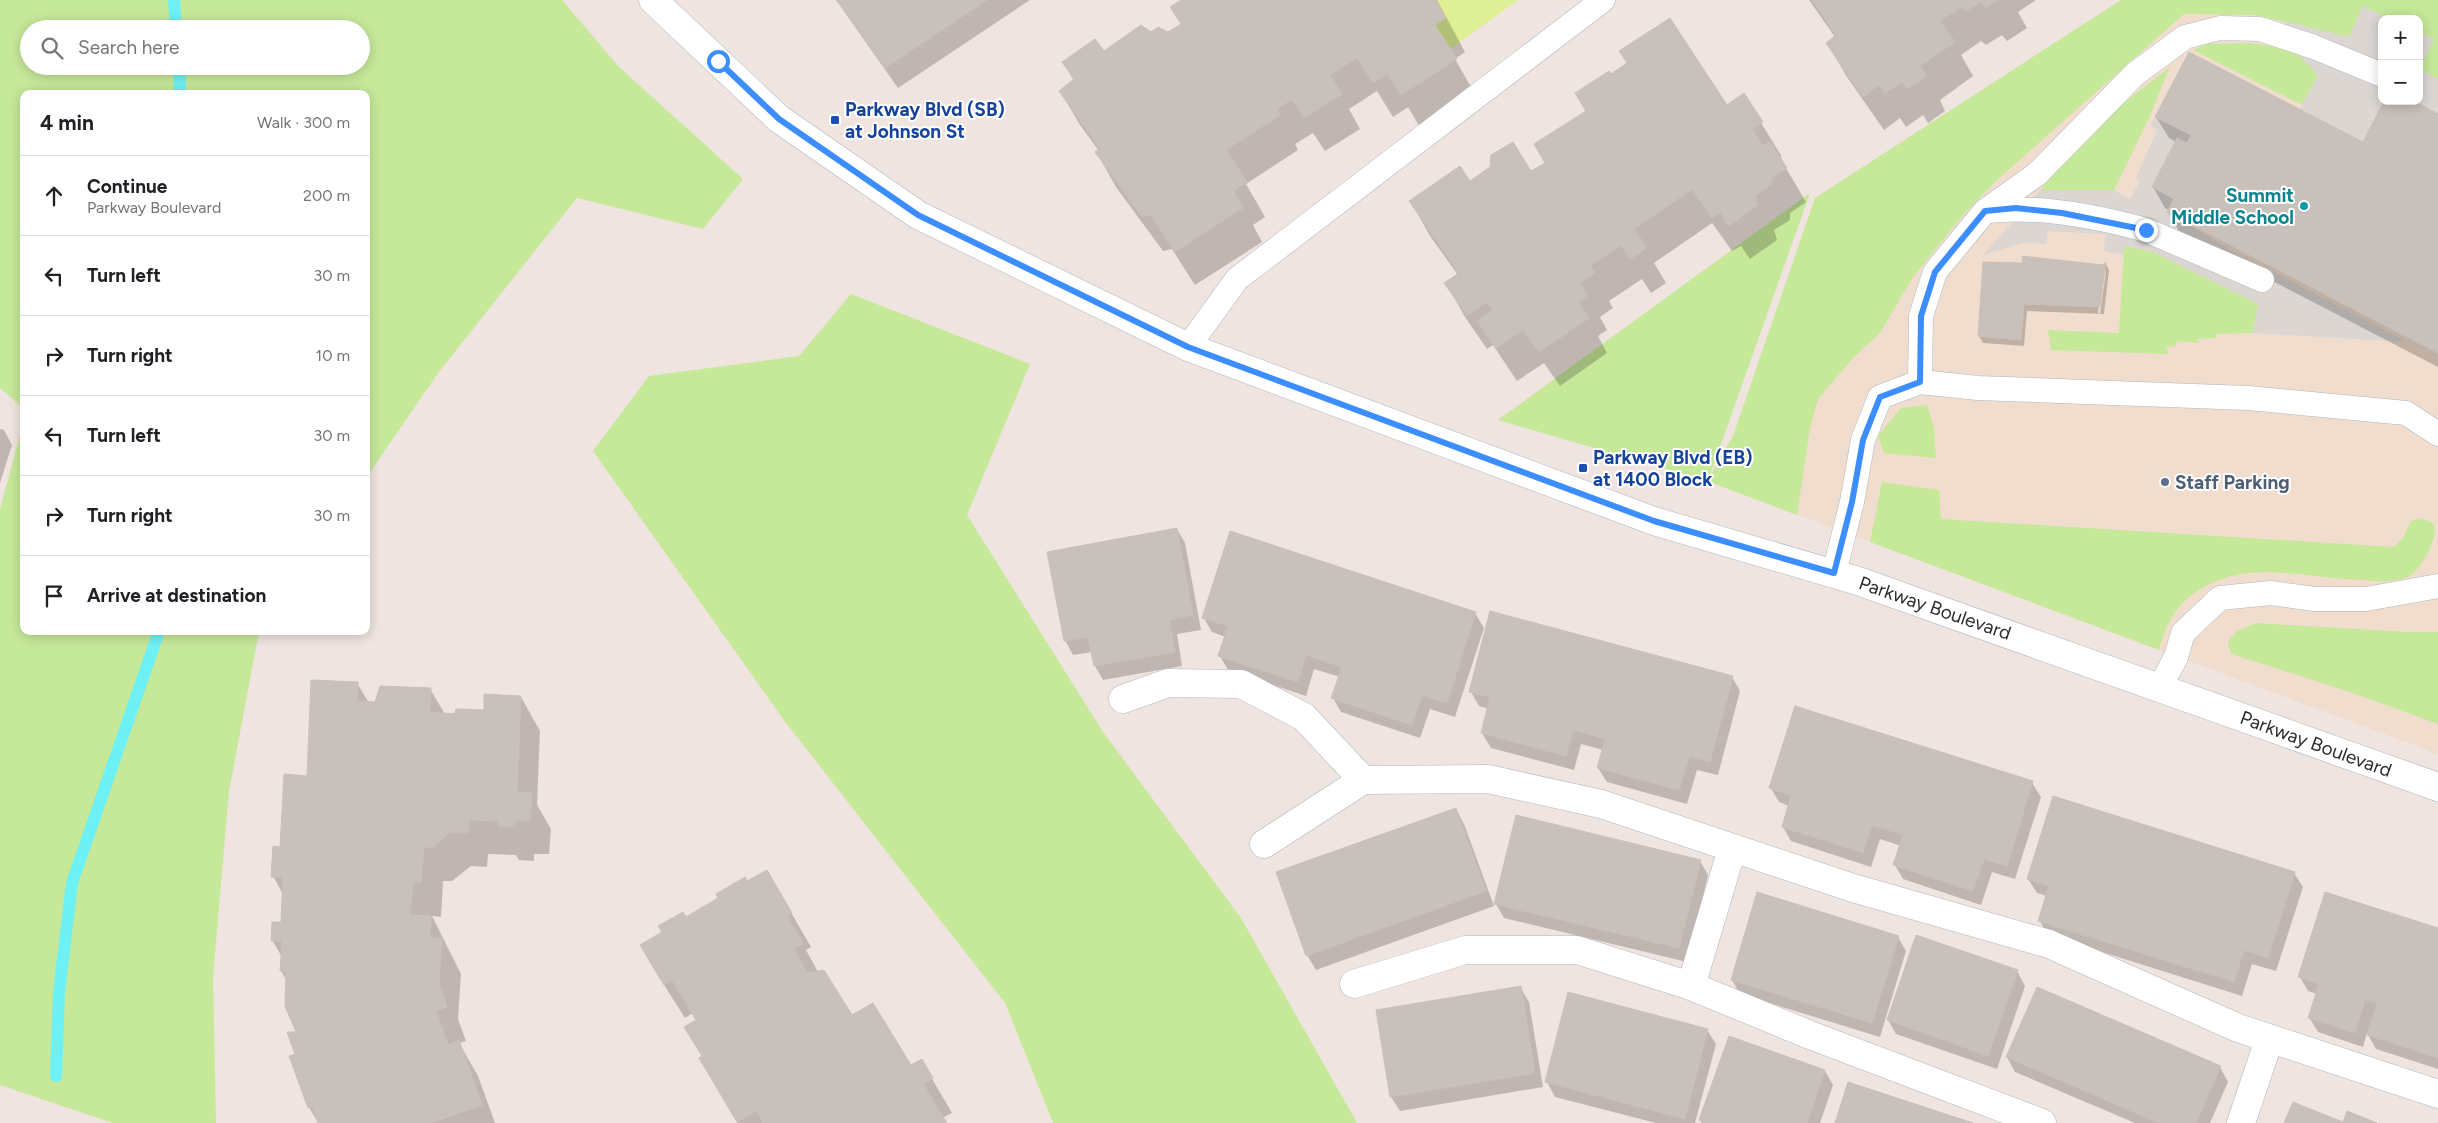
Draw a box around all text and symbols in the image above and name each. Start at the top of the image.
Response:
map controls [2378,15,2423,105]
button: + [2378,15,2423,60]
search box [20,20,370,75]
icon: search [38,34,66,62]
text: Search here [78,36,180,59]
route start [707,50,730,73]
button: − [2378,60,2423,105]
place label: Parkway Blvd (SB) at Johnson St [845,98,1005,143]
text: 4 min [40,110,94,135]
text: Walk · 300 m [257,113,350,132]
marker: Parkway Blvd (SB) at Johnson St [829,114,841,126]
text: Continue [87,175,167,198]
icon: ahead [40,182,68,210]
place label: Summit Middle School [2171,184,2294,229]
text: 200 m [303,186,350,205]
text: Parkway Boulevard [87,198,221,217]
marker: Summit Middle School [2298,200,2310,212]
route end [2135,219,2158,242]
icon: left [40,262,68,290]
text: Turn left [87,264,161,287]
text: 30 m [313,266,350,285]
icon: right [40,342,68,370]
text: Turn right [87,344,173,367]
text: 10 m [316,346,350,365]
icon: left [40,422,68,450]
text: Turn left [87,424,161,447]
text: 30 m [313,426,350,445]
place label: Parkway Blvd (EB) at 1400 Block [1593,446,1752,491]
marker: Parkway Blvd (EB) at 1400 Block [1577,462,1589,474]
place label: Staff Parking [2175,471,2290,494]
marker: Staff Parking [2159,476,2171,488]
icon: right [40,502,68,530]
text: Turn right [87,504,173,527]
text: 30 m [313,506,350,525]
street label: Parkway Boulevard [1856,571,2014,645]
icon: arrive [40,582,68,610]
text: Arrive at destination [87,584,266,607]
street label: Parkway Boulevard [2237,706,2395,782]

